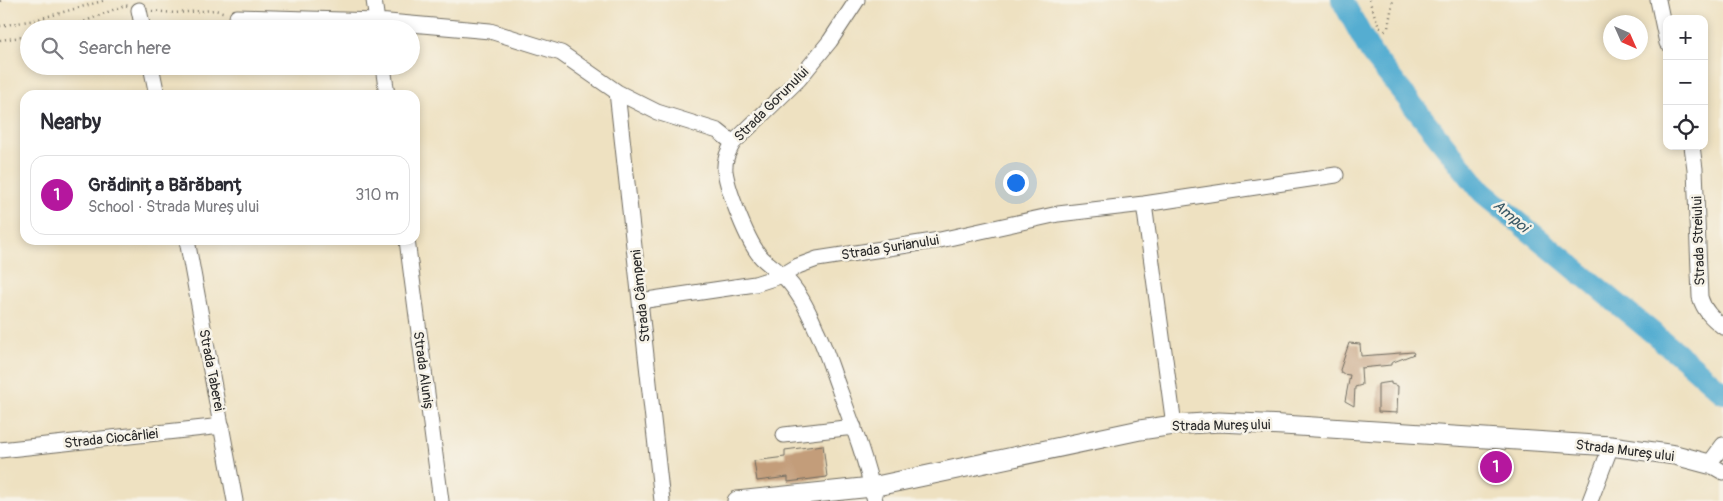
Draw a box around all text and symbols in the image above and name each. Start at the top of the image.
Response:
north arrow [1603,15,1648,60]
map controls [1663,15,1708,150]
button: + [1663,15,1708,60]
search box [20,20,420,75]
icon: search [38,34,66,62]
text: Search here [78,36,171,60]
button: − [1663,60,1708,105]
street label: Strada Gorunului [731,63,813,145]
button: locate [1663,105,1708,150]
text: Nearby [40,109,101,136]
your location [1003,170,1029,196]
text: Grădinița Bărăbanț [88,173,245,197]
text: 1 [54,185,60,205]
text: 310 m [355,185,399,205]
street label: Strada Streiului [1688,195,1709,286]
water label: Ampoi [1489,196,1534,238]
text: School · Strada Mureșului [88,197,259,217]
street label: Strada Șurianului [840,231,941,264]
street label: Strada Câmpeni [627,248,654,343]
street label: Strada Taberei [195,328,228,413]
street label: Strada Aluniș [410,330,437,412]
street label: Strada Mureșului [1171,416,1271,435]
street label: Strada Ciocârliei [63,425,159,452]
street label: Strada Mureșului [1575,436,1675,465]
pin: 1 [1480,448,1512,486]

